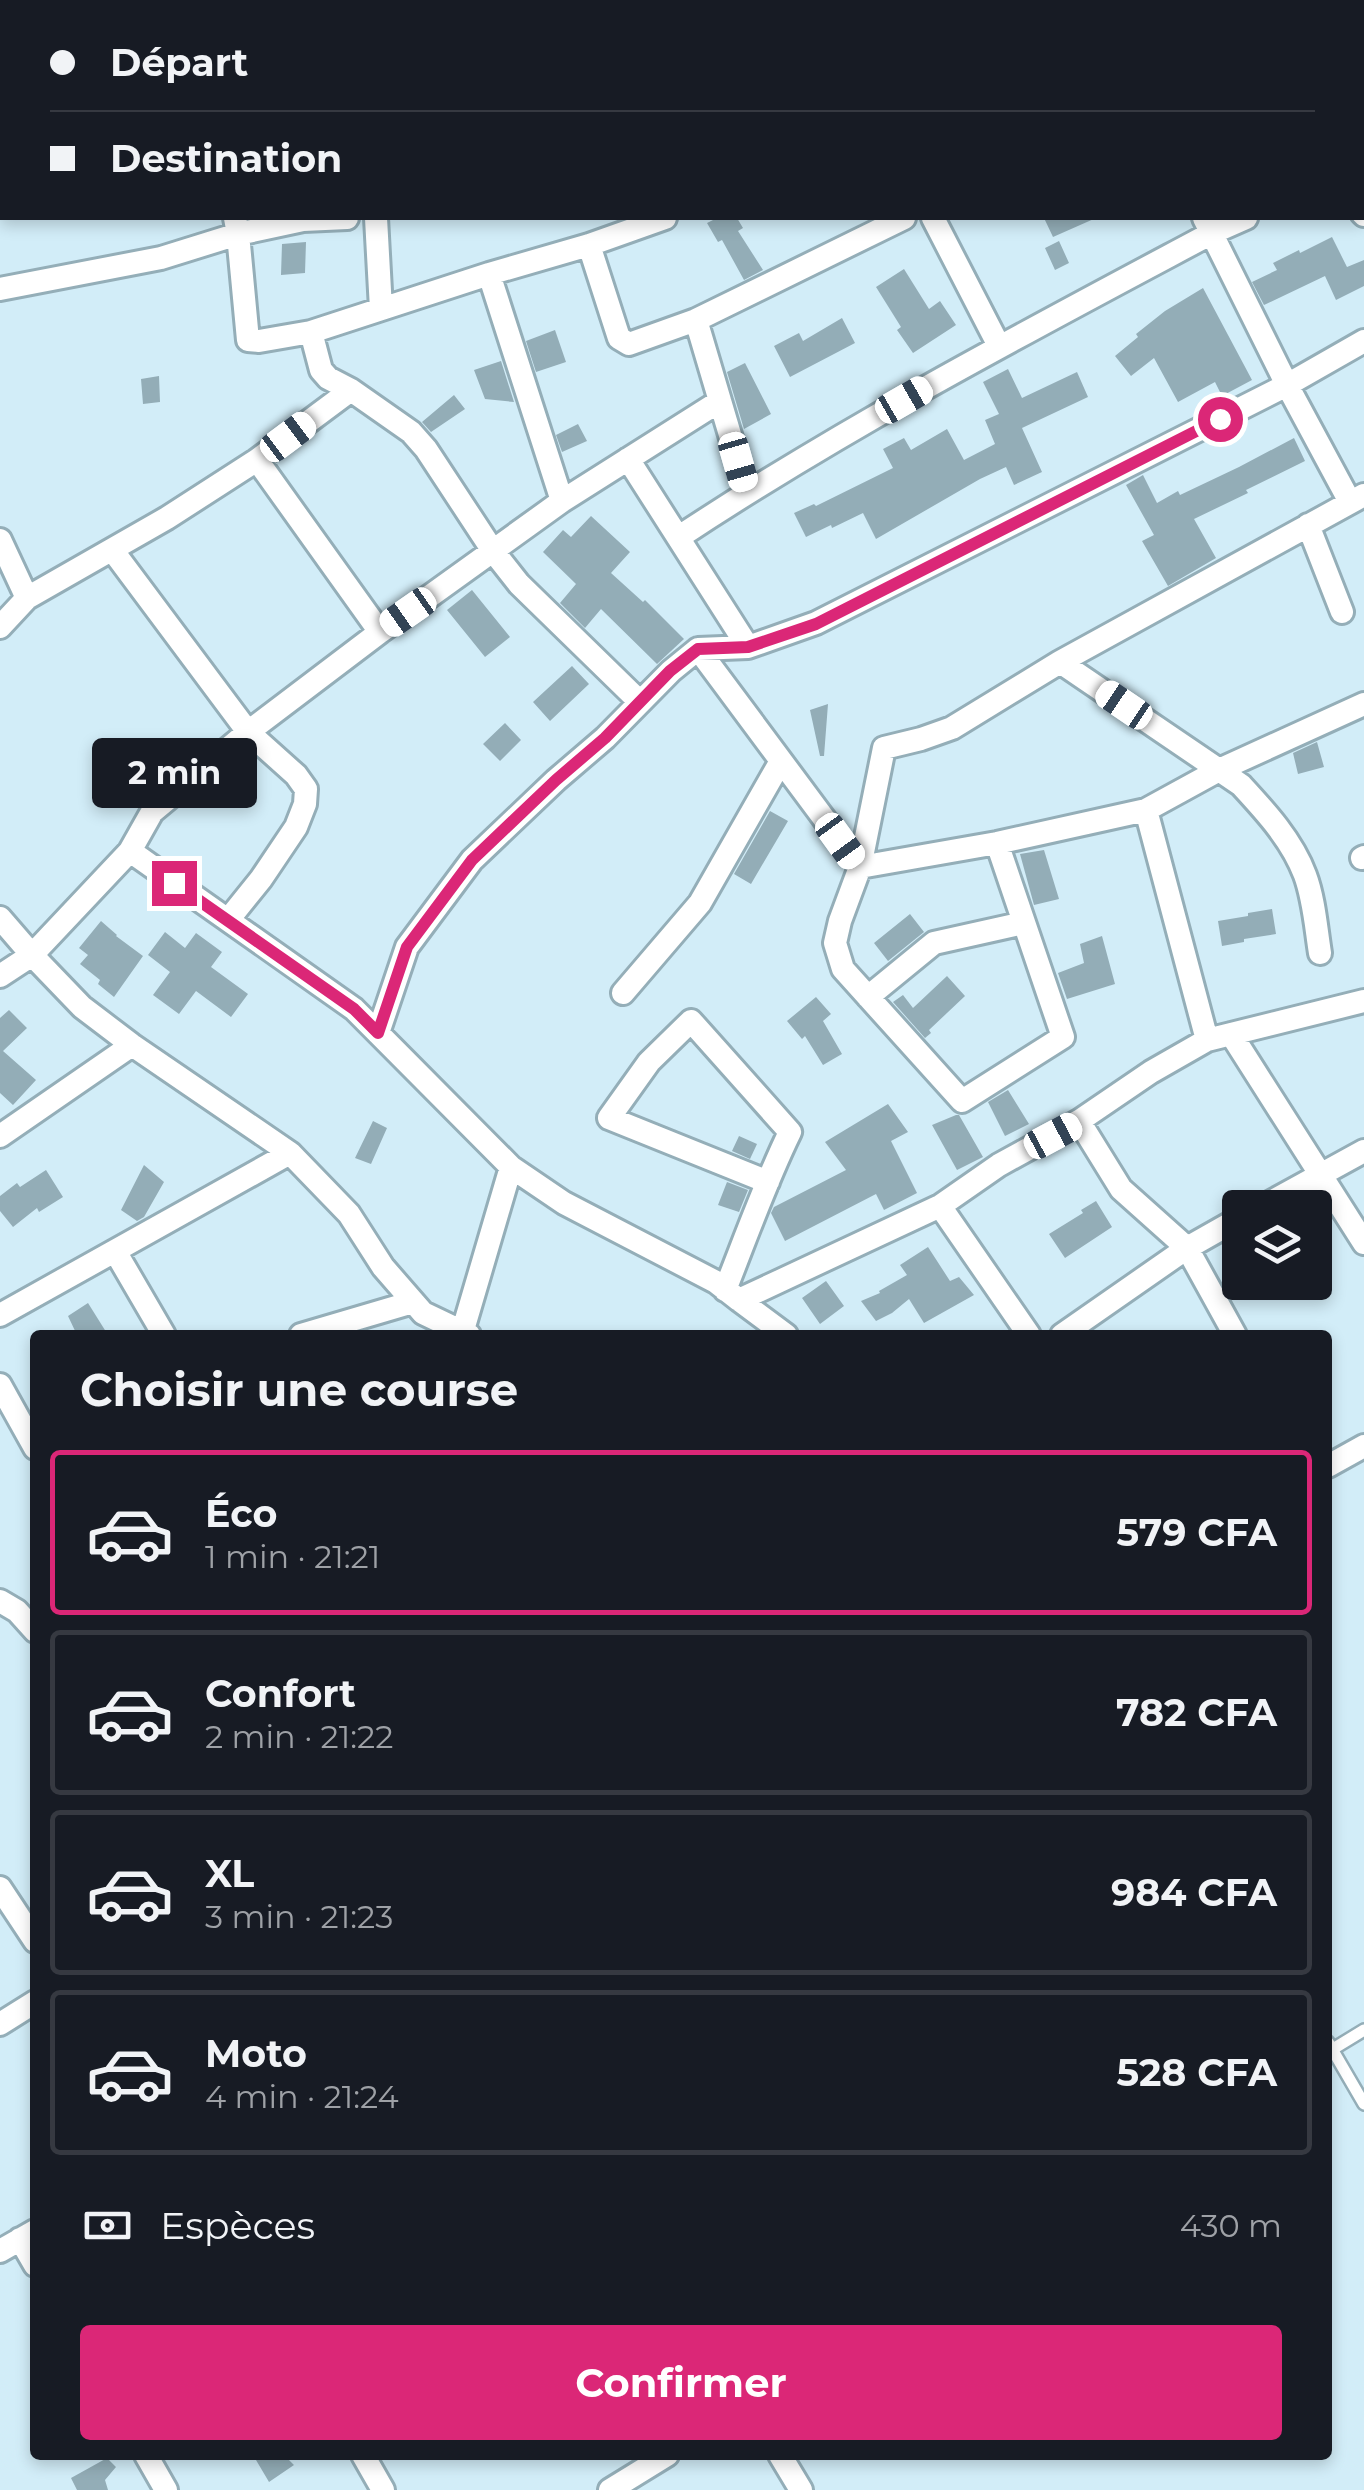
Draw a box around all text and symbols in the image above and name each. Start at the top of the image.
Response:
text: Départ [110,39,248,86]
text: Destination [110,135,342,182]
car [871,372,937,428]
route start [1198,397,1243,442]
car [255,407,321,467]
car [715,429,761,495]
car [375,583,441,641]
car [1091,676,1157,734]
callout: 2 min [91,738,256,808]
text: 2 min [128,753,221,792]
car [810,808,870,874]
route end [152,861,197,906]
car [1019,1109,1087,1163]
map controls [1222,1190,1332,1300]
button: layers [1222,1190,1332,1300]
text: Choisir une course [80,1362,518,1417]
icon: car [85,1488,175,1578]
text: Éco [205,1490,277,1537]
text: 579 CFA [1117,1509,1277,1556]
text: 1 min · 21:21 [205,1537,380,1576]
icon: car [85,1668,175,1758]
text: Confort [205,1670,356,1717]
text: 782 CFA [1116,1689,1277,1736]
text: 2 min · 21:22 [205,1717,393,1756]
icon: car [85,1848,175,1938]
text: XL [205,1850,254,1897]
text: 984 CFA [1111,1869,1277,1916]
text: 3 min · 21:23 [205,1897,393,1936]
icon: car [85,2028,175,2118]
text: Moto [205,2030,307,2077]
text: 528 CFA [1117,2049,1277,2096]
text: 4 min · 21:24 [205,2077,399,2116]
icon: cash [80,2198,135,2253]
text: Espèces [160,2202,315,2249]
text: 430 m [1180,2206,1282,2245]
button: Confirmer [80,2325,1282,2440]

